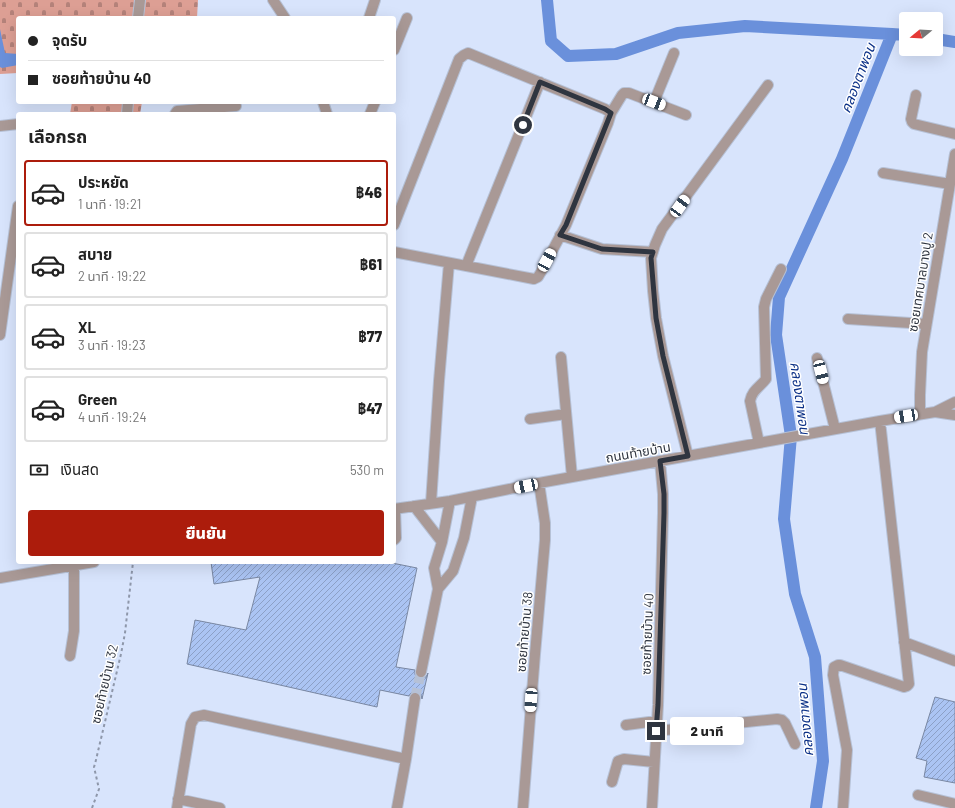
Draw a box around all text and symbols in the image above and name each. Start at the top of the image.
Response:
north arrow [899,12,943,56]
map controls [899,12,943,56]
text: จุดรับ [52,31,87,49]
water label: คลองตาพอน [837,39,879,115]
text: ซอยท้ายบ้าน 40 [52,69,151,87]
car [641,92,667,112]
route start [514,116,532,134]
text: เลือกรถ [28,125,87,147]
text: ประหยัด [78,173,129,191]
icon: car [30,175,66,211]
text: ฿46 [356,183,382,201]
car [668,193,692,219]
text: 1 นาที · 19:21 [78,196,141,212]
street label: ซอยเทศบาลบางปู 2 [904,231,936,333]
text: สบาย [78,245,112,263]
icon: car [30,247,66,283]
car [536,247,558,273]
text: ฿61 [360,255,382,273]
text: 2 นาที · 19:22 [78,268,146,284]
text: XL [78,318,96,336]
icon: car [30,319,66,355]
text: ฿77 [358,327,382,345]
text: 3 นาที · 19:23 [78,337,146,353]
car [812,359,830,385]
water label: คลองตาพอน [787,361,814,437]
text: Green [78,390,117,408]
icon: car [30,391,66,427]
text: ฿47 [358,399,382,417]
car [893,408,919,424]
text: 4 นาที · 19:24 [78,409,147,425]
street label: ถนนท้ายบ้าน [604,438,672,466]
icon: cash [28,459,50,481]
text: เงินสด [60,460,99,478]
text: 530 m [350,462,384,478]
car [513,478,539,494]
button: ยืนยัน [28,510,384,556]
street label: ซอยท้ายบ้าน 38 [513,591,535,673]
street label: ซอยท้ายบ้าน 40 [638,593,656,675]
street label: ซอยท้ายบ้าน 32 [87,643,121,725]
water label: คลองตาพอน [793,681,816,757]
car [524,688,538,712]
callout: 2 นาที [670,717,744,745]
route end [647,722,665,740]
text: 2 นาที [691,723,723,739]

